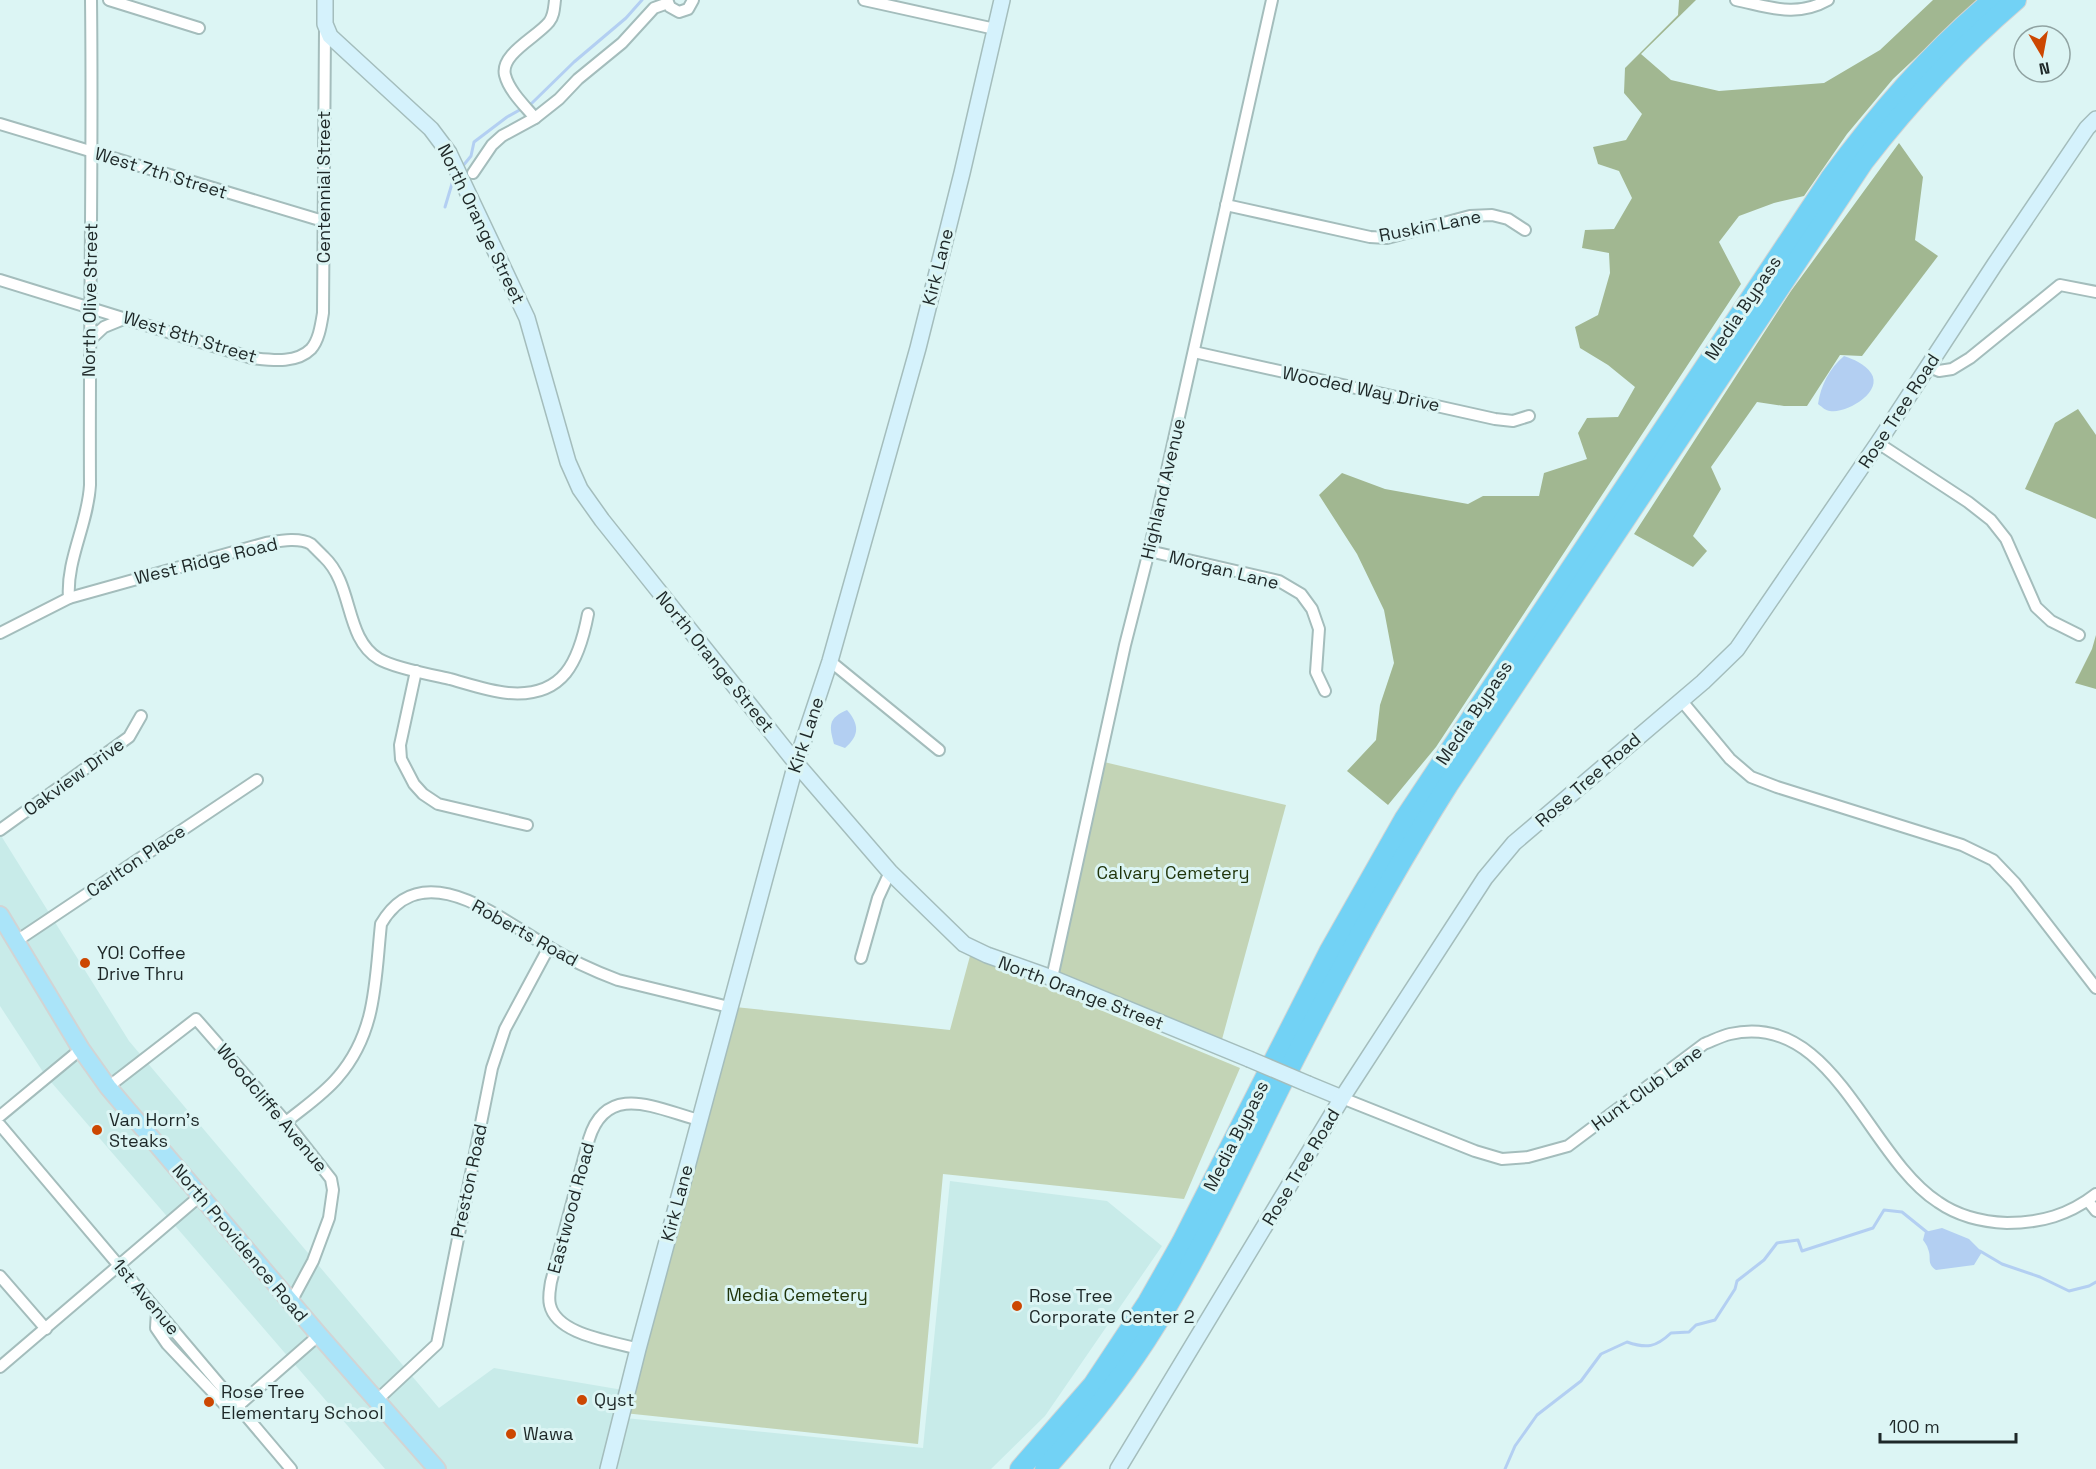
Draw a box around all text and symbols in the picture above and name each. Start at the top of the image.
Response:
north arrow [2012,24,2072,84]
text: N [2037,57,2052,80]
street label: Centennial Street [312,111,335,263]
street label: North Orange Street [433,140,530,308]
street label: West 7th Street [92,141,230,204]
street label: Ruskin Lane [1377,204,1483,247]
street label: North Olive Street [77,223,102,377]
street label: Kirk Lane [917,226,958,308]
street label: Media Bypass [1699,251,1786,364]
street label: West 8th Street [121,305,260,368]
street label: Rose Tree Road [1853,349,1944,473]
street label: Wooded Way Drive [1280,361,1442,416]
street label: Highland Avenue [1135,416,1190,562]
street label: West Ridge Road [132,532,280,589]
street label: Morgan Lane [1167,545,1282,594]
street label: North Orange Street [651,586,780,737]
street label: Media Bypass [1430,656,1517,769]
street label: Kirk Lane [782,694,829,776]
street label: Rose Tree Road [1530,727,1645,832]
street label: Oakview Drive [19,732,129,821]
street label: Carlton Place [82,819,190,902]
park label: Calvary Cemetery [1097,861,1249,884]
street label: Roberts Road [468,894,582,971]
place label: YO! Coffee Drive Thru [97,941,186,985]
street label: North Orange Street [995,950,1167,1035]
marker: YO! Coffee Drive Thru [78,956,92,970]
street label: Woodcliffe Avenue [212,1039,333,1177]
street label: Hunt Club Lane [1587,1040,1707,1136]
street label: Media Bypass [1198,1077,1273,1195]
street label: Rose Tree Road [1257,1104,1345,1229]
place label: Van Horn's Steaks [109,1108,200,1152]
street label: Preston Road [445,1122,492,1240]
marker: Van Horn's Steaks [90,1123,104,1137]
street label: Eastwood Road [542,1140,599,1276]
street label: North Providence Road [167,1159,313,1326]
street label: Kirk Lane [655,1162,698,1244]
street label: 1st Avenue [108,1254,185,1340]
park label: Media Cemetery [726,1283,868,1306]
place label: Rose Tree Corporate Center 2 [1029,1284,1195,1328]
marker: Rose Tree Corporate Center 2 [1010,1299,1024,1313]
place label: Rose Tree Elementary School [221,1380,384,1424]
place label: Qyst [594,1388,635,1411]
marker: Qyst [575,1393,589,1407]
marker: Rose Tree Elementary School [202,1395,216,1409]
scale bar [1880,1406,2016,1444]
text: 100 m [1889,1415,1940,1438]
place label: Wawa [523,1422,573,1445]
marker: Wawa [504,1427,518,1441]

